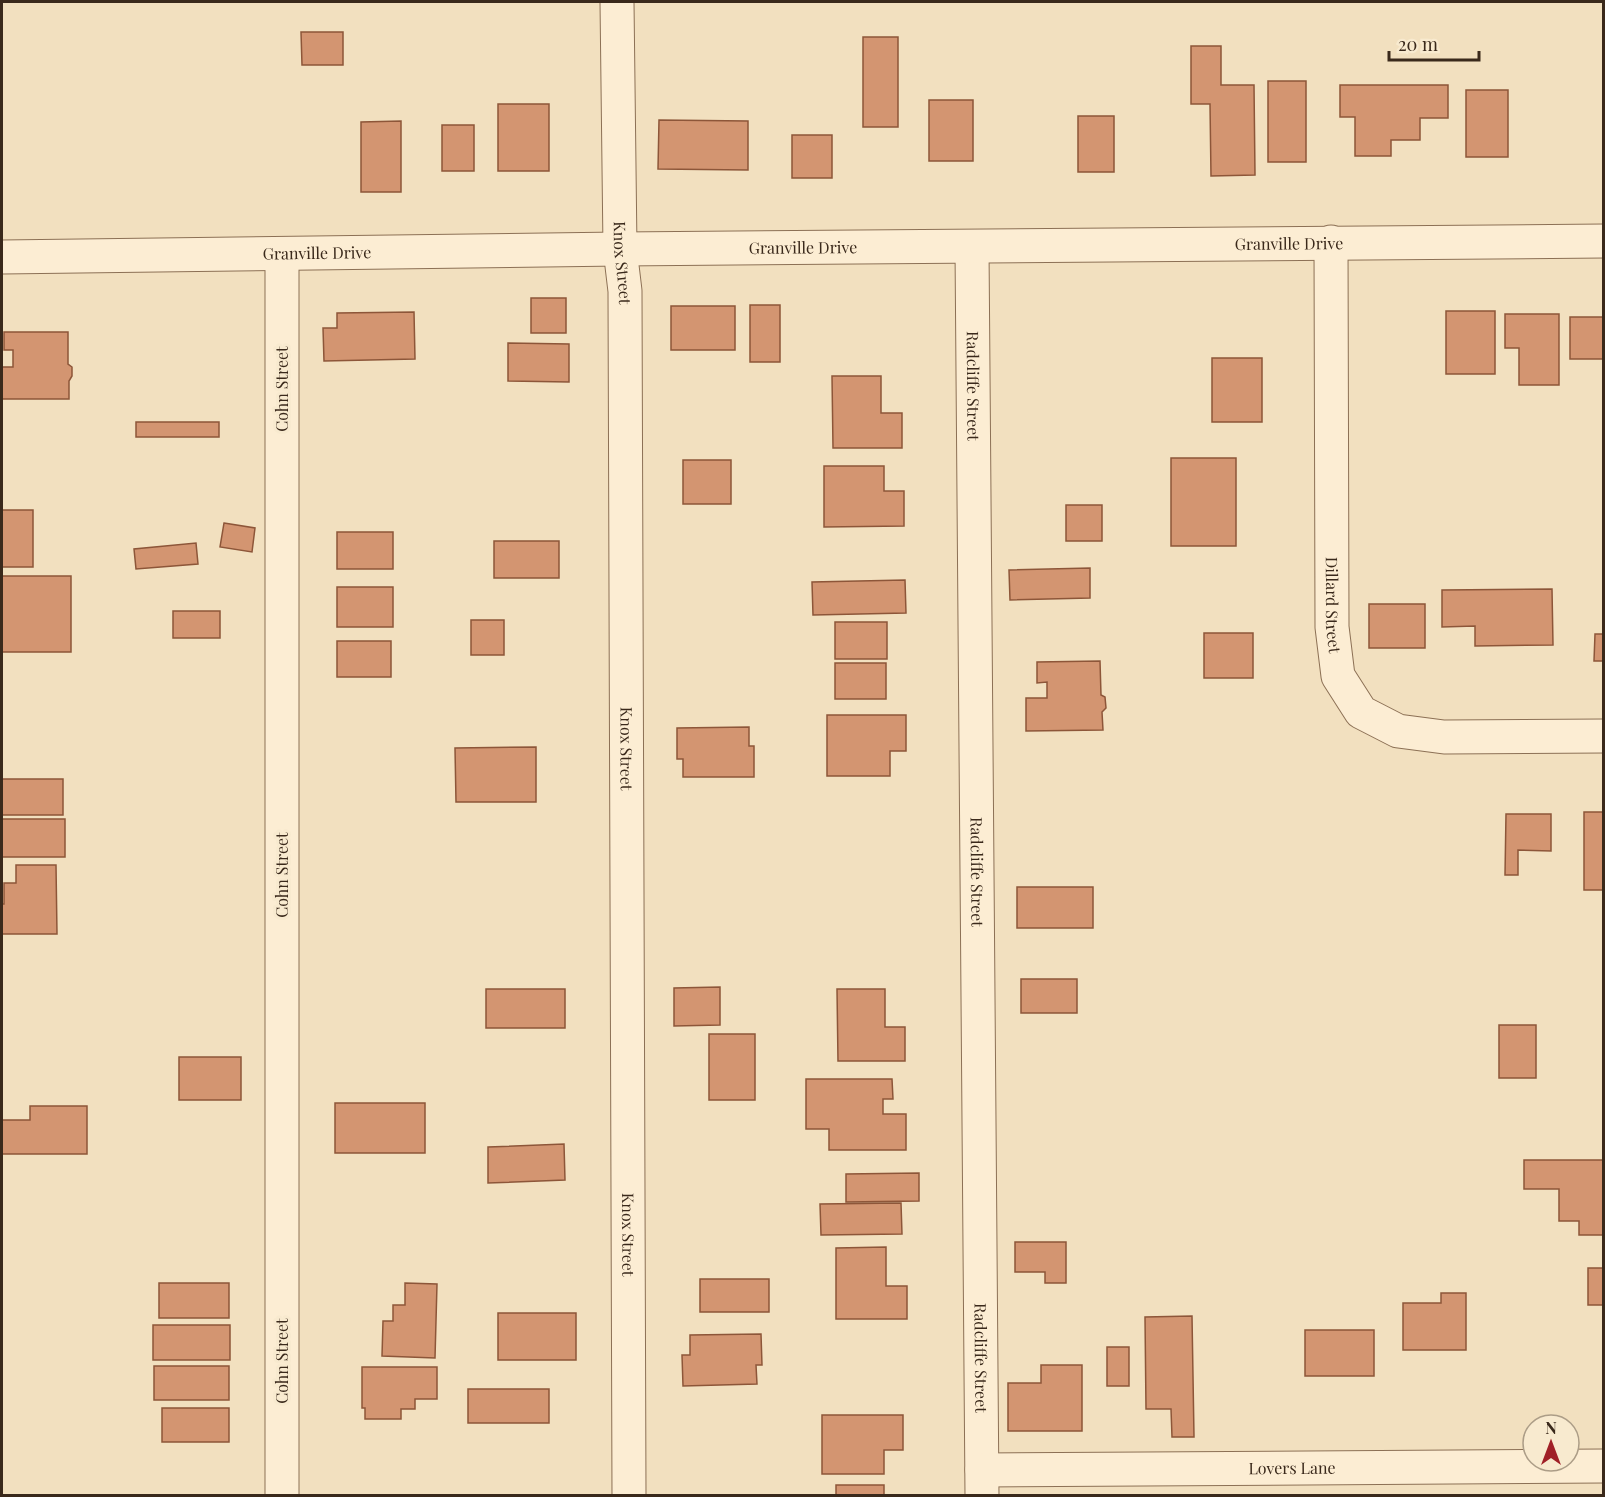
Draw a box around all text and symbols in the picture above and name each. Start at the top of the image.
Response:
scale bar [1389,24,1479,62]
text: 20 m [1398,32,1438,56]
street label: Knox Street [610,221,636,305]
street label: Granville Drive [1235,232,1343,254]
street label: Granville Drive [749,236,857,258]
street label: Granville Drive [263,241,371,264]
street label: Radcliffe Street [963,331,985,441]
street label: Cohn Street [271,346,292,432]
street label: Dillard Street [1322,557,1346,655]
street label: Knox Street [616,707,638,791]
street label: Radcliffe Street [967,817,988,927]
street label: Cohn Street [271,832,292,918]
street label: Knox Street [618,1193,639,1277]
street label: Radcliffe Street [970,1303,992,1413]
street label: Cohn Street [271,1318,292,1404]
north arrow [1521,1413,1581,1473]
text: N [1545,1417,1557,1438]
street label: Lovers Lane [1248,1457,1336,1478]

